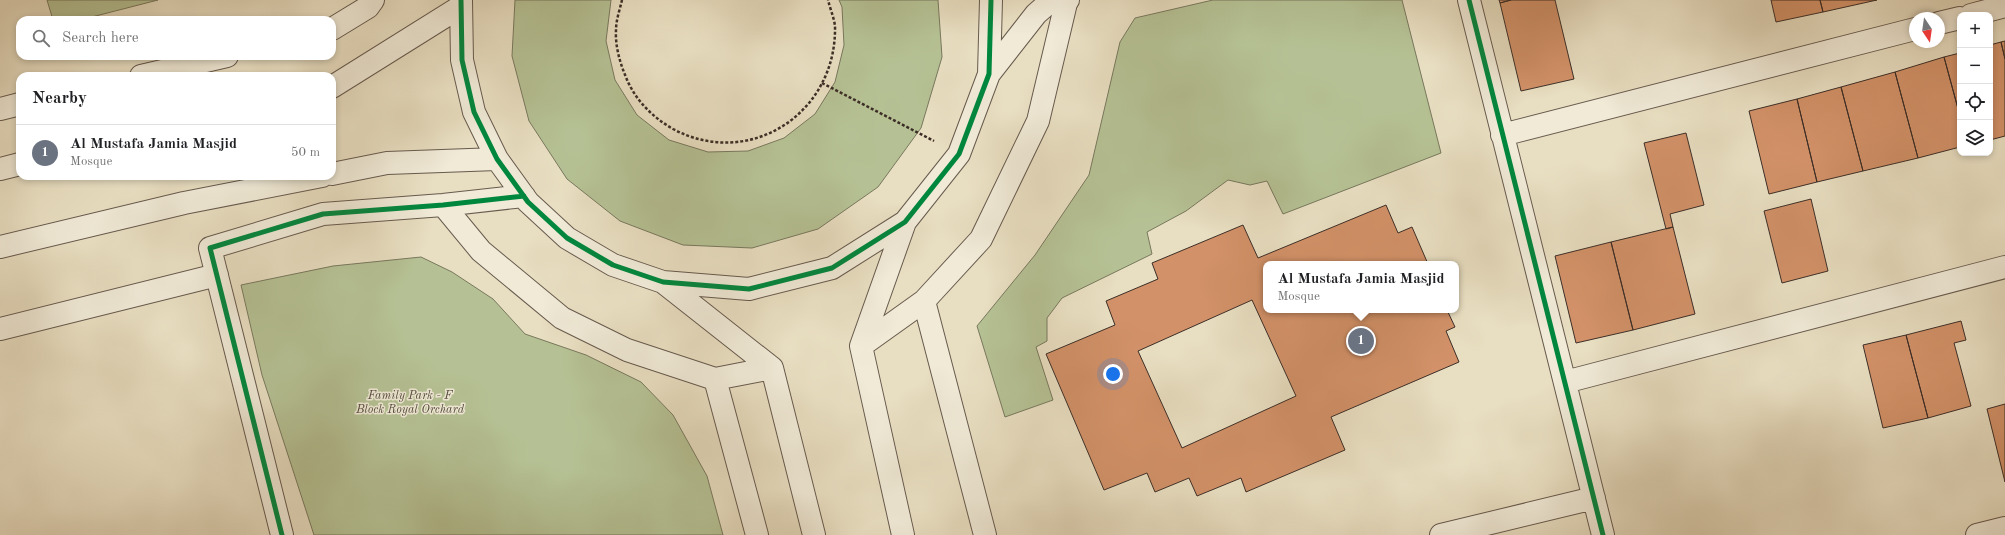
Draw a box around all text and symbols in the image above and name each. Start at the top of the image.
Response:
north arrow [1909,12,1945,48]
map controls [1957,12,1993,156]
button: + [1957,12,1993,48]
search box [16,16,336,60]
icon: search [30,27,52,49]
text: Search here [62,31,139,46]
button: − [1957,48,1993,84]
button: locate [1957,84,1993,120]
text: Nearby [32,90,87,107]
button: layers [1957,120,1993,156]
text: Al Mustafa Jamia Masjid [70,137,237,152]
text: 1 [41,146,49,159]
text: 50 m [291,146,320,159]
text: Mosque [70,155,112,168]
popup [1263,261,1459,313]
text: Al Mustafa Jamia Masjid [1277,272,1445,287]
text: Mosque [1277,290,1320,303]
pin: 1 [1348,326,1374,356]
your location [1103,364,1123,384]
park label: Family Park - F Block Royal Orchard [355,390,465,416]

